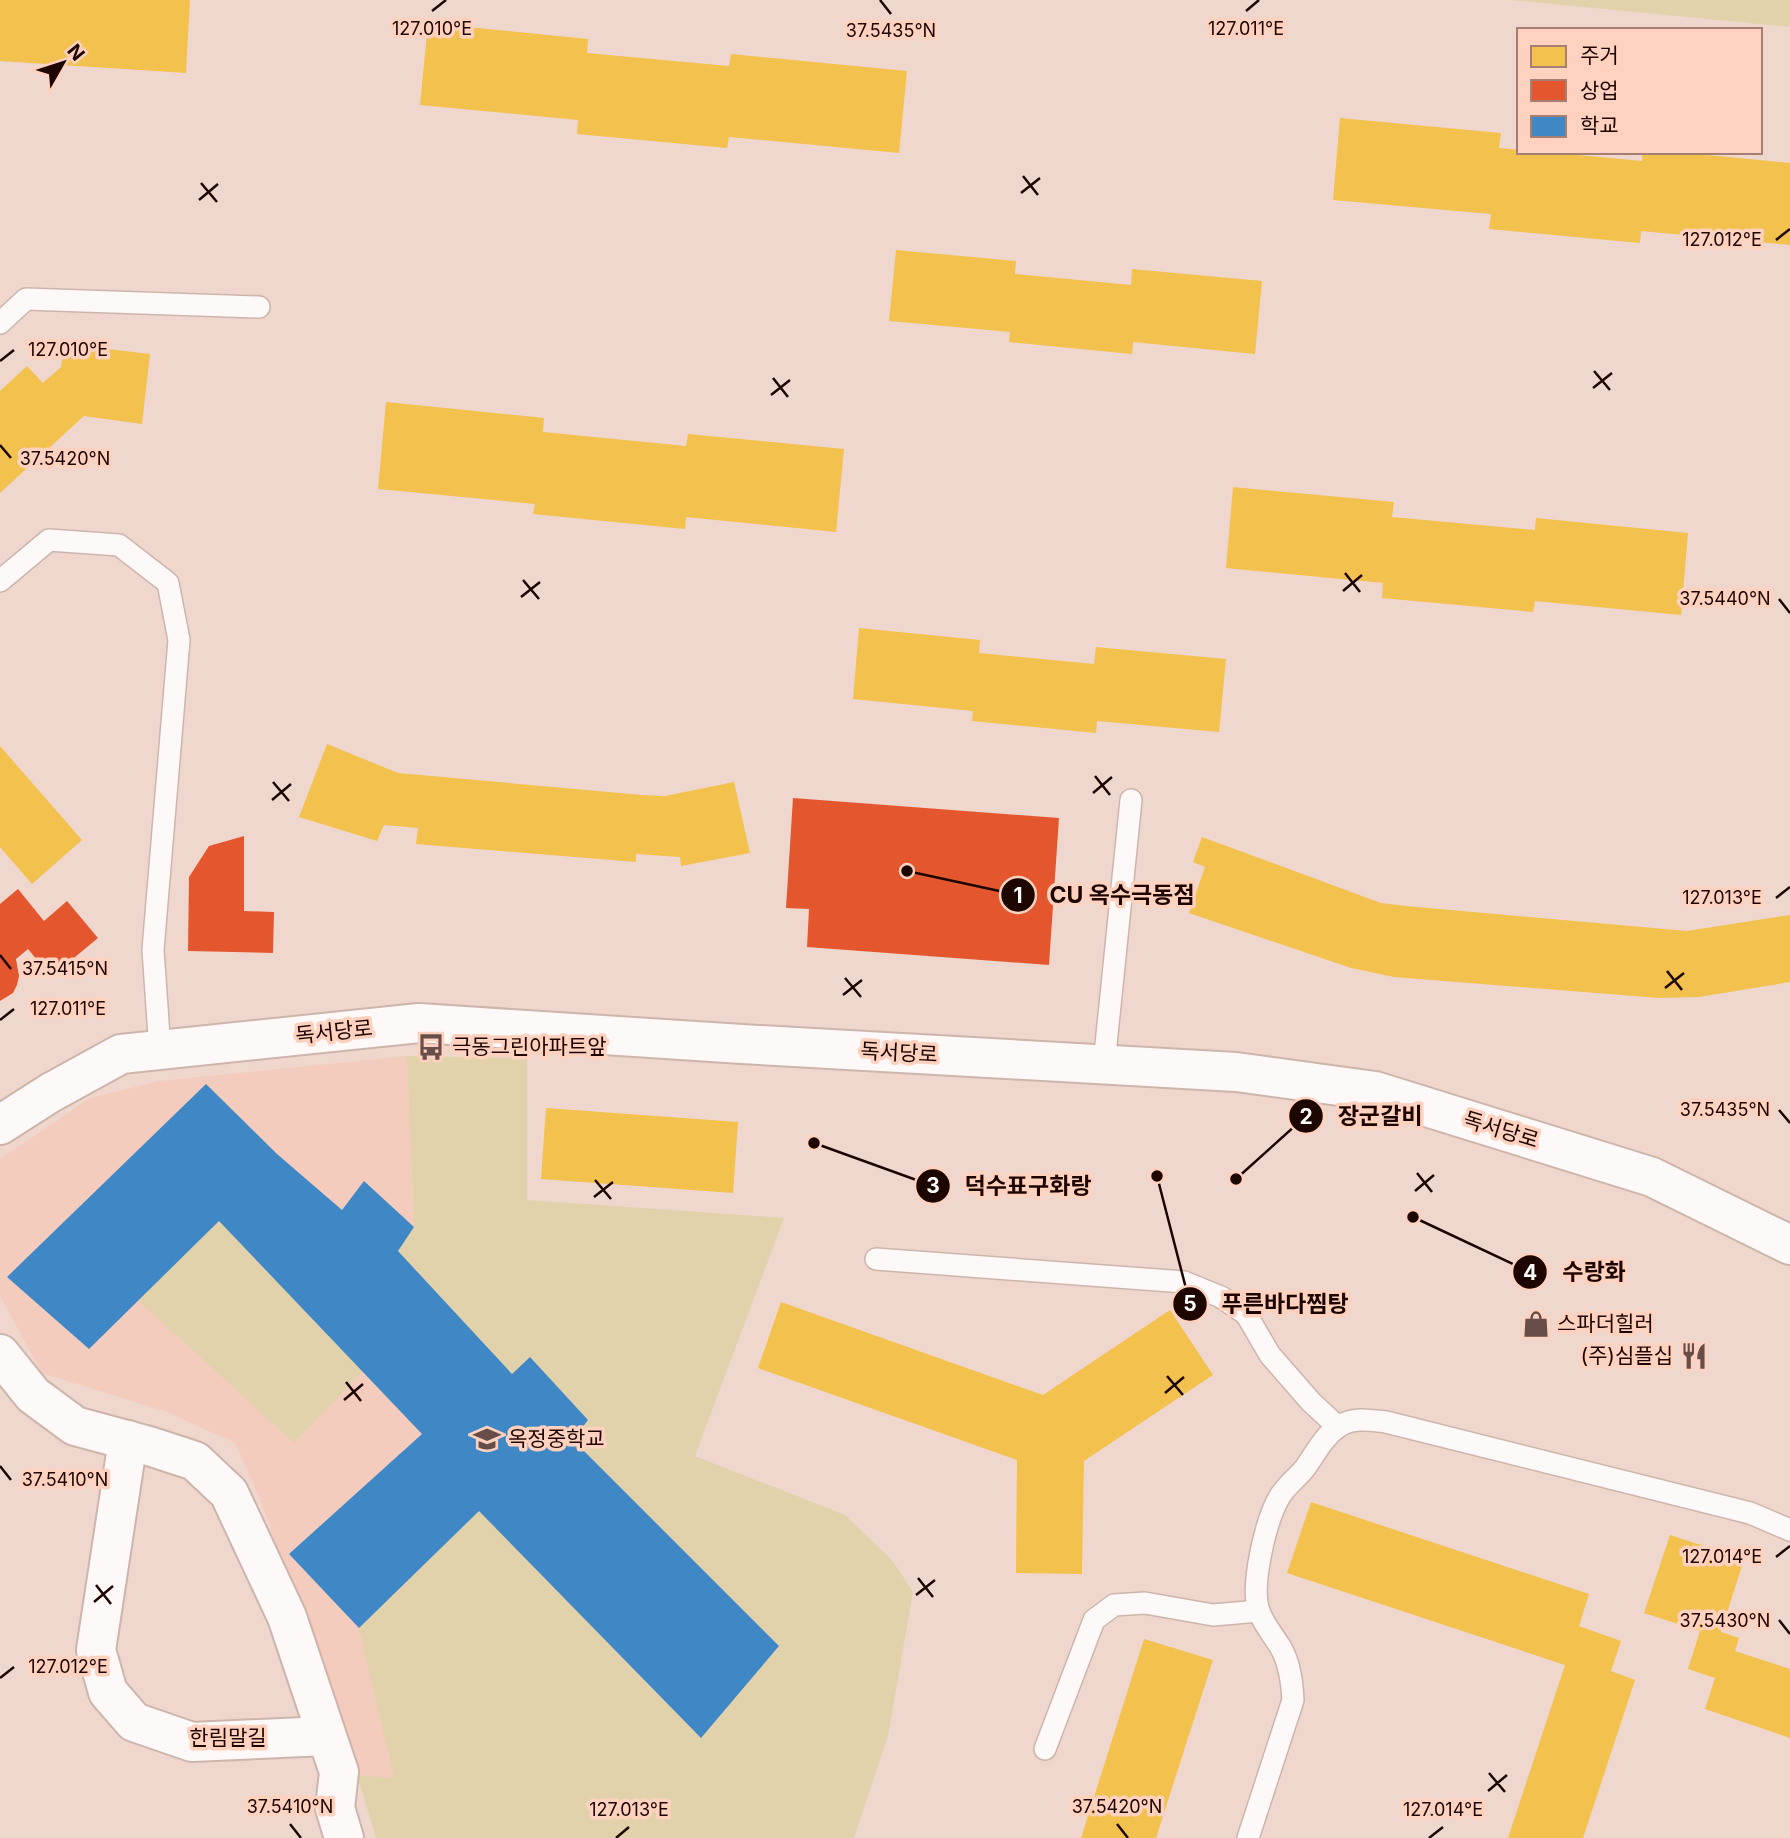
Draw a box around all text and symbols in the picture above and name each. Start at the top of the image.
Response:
text: 127.010°E [392,18,472,39]
text: 127.011°E [1208,18,1284,39]
text: 37.5435°N [846,20,936,41]
north arrow [28,28,98,98]
legend [1517,28,1762,154]
text: N [62,40,89,65]
text: 주거 [1580,43,1619,68]
text: 상업 [1580,78,1619,103]
text: 학교 [1580,113,1619,138]
text: 127.012°E [1682,229,1762,250]
text: 127.010°E [28,339,108,360]
text: 37.5420°N [20,448,110,469]
text: 37.5440°N [1679,588,1771,609]
callout: CU 옥수극동점 [1001,873,1209,917]
text: CU 옥수극동점 [1049,881,1195,909]
text: 1 [1013,883,1023,908]
text: 127.013°E [1682,887,1762,908]
text: 37.5415°N [22,958,108,979]
text: 127.011°E [30,998,106,1019]
street label: 독서당로 [294,1015,374,1048]
bus stop icon: 극동그린아파트앞 [416,1032,446,1062]
place label: 극동그린아파트앞 [452,1034,607,1059]
street label: 독서당로 [860,1038,938,1067]
callout: 장군갈비 [1289,1094,1436,1138]
text: 37.5435°N [1680,1099,1770,1120]
text: 장군갈비 [1338,1102,1422,1130]
text: 2 [1299,1104,1313,1129]
street label: 독서당로 [1461,1106,1542,1153]
callout: 덕수표구화랑 [915,1164,1105,1208]
text: 덕수표구화랑 [965,1172,1091,1200]
text: 3 [926,1173,940,1198]
callout: 수랑화 [1513,1250,1639,1294]
text: 수랑화 [1562,1258,1626,1286]
text: 4 [1523,1260,1537,1285]
callout: 푸른바다찜탕 [1173,1282,1363,1326]
text: 푸른바다찜탕 [1222,1290,1348,1318]
text: 5 [1183,1291,1197,1316]
shop icon: 스파더힐러 [1521,1309,1551,1339]
place label: 스파더힐러 [1557,1311,1654,1336]
restaurant icon: (주)심플십 [1679,1341,1709,1371]
place label: (주)심플십 [1580,1343,1673,1368]
school or university icon: 옥정중학교 [472,1424,502,1454]
place label: 옥정중학교 [508,1426,605,1451]
text: 37.5410°N [22,1469,108,1490]
text: 127.014°E [1682,1546,1762,1567]
text: 37.5430°N [1680,1610,1770,1631]
text: 127.012°E [28,1656,108,1677]
street label: 한림말길 [189,1725,267,1750]
text: 37.5410°N [247,1796,333,1817]
text: 37.5420°N [1072,1796,1162,1817]
text: 127.013°E [589,1799,669,1820]
text: 127.014°E [1403,1799,1483,1820]

